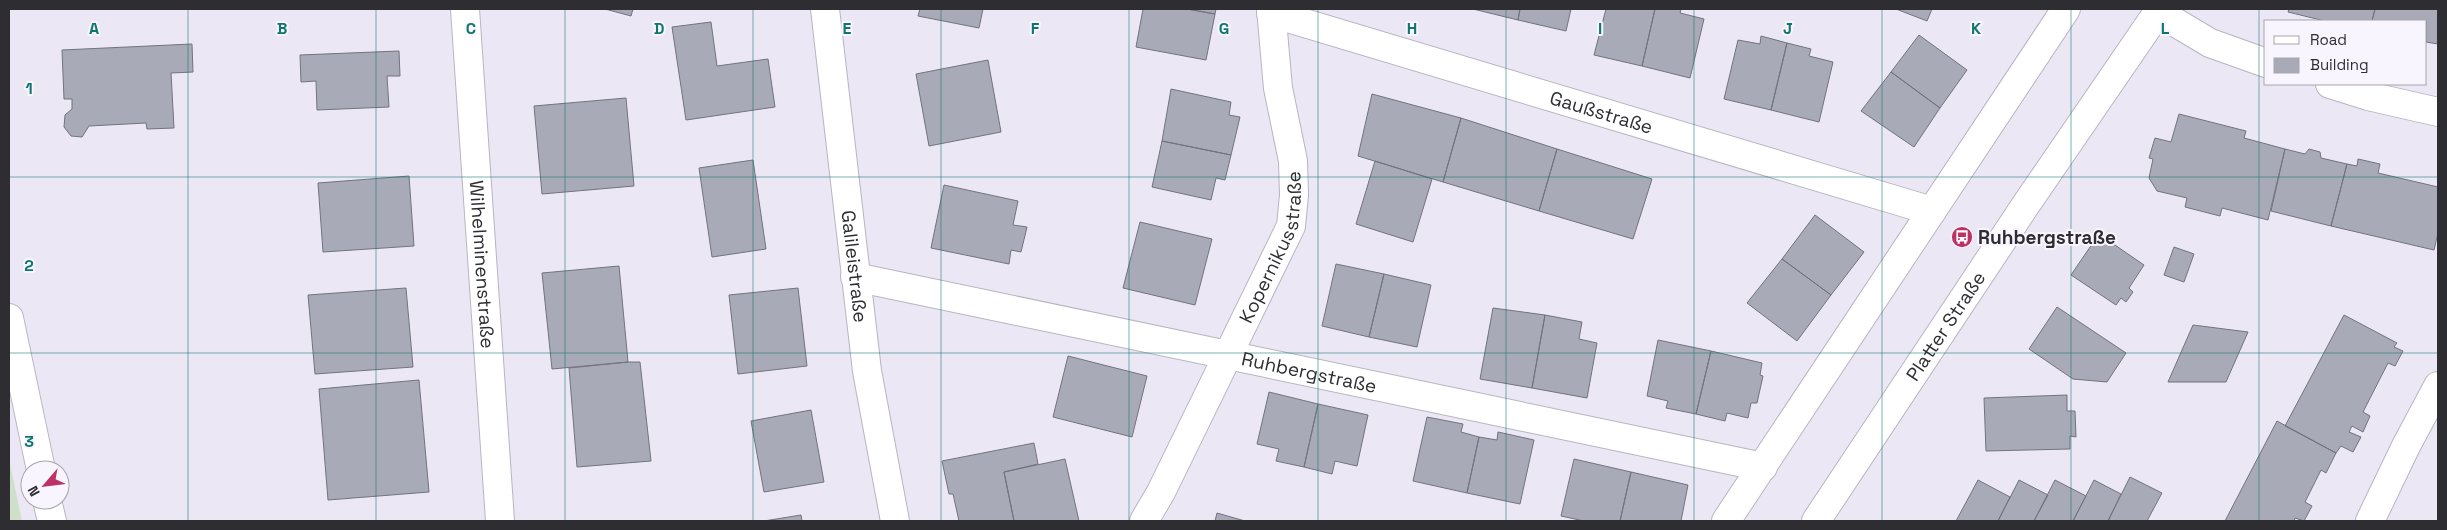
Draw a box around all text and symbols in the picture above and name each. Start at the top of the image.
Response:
text: A [89,18,99,39]
text: B [277,18,287,39]
text: C [466,18,476,39]
text: D [654,18,664,39]
text: E [843,18,852,39]
text: F [1031,18,1040,39]
text: G [1219,18,1229,39]
text: H [1407,18,1417,39]
text: I [1598,18,1602,39]
text: J [1783,18,1793,39]
text: K [1971,18,1981,39]
text: L [2161,18,2170,39]
legend [2264,20,2427,85]
text: Road [2310,30,2347,49]
text: Building [2310,55,2369,74]
text: 1 [25,78,33,99]
street label: Gaußstraße [1547,85,1656,139]
street label: Kopernikusstraße [1233,171,1307,327]
street label: Wilhelminenstraße [464,179,501,349]
street label: Galileistraße [836,209,874,324]
bus stop icon: Ruhbergstraße [1950,225,1974,249]
place label: Ruhbergstraße [1978,225,2116,250]
text: 2 [24,255,34,276]
street label: Platter Straße [1900,266,1991,386]
street label: Ruhbergstraße [1239,346,1379,398]
text: 3 [24,431,34,452]
north arrow [20,460,70,510]
text: N [23,483,44,499]

